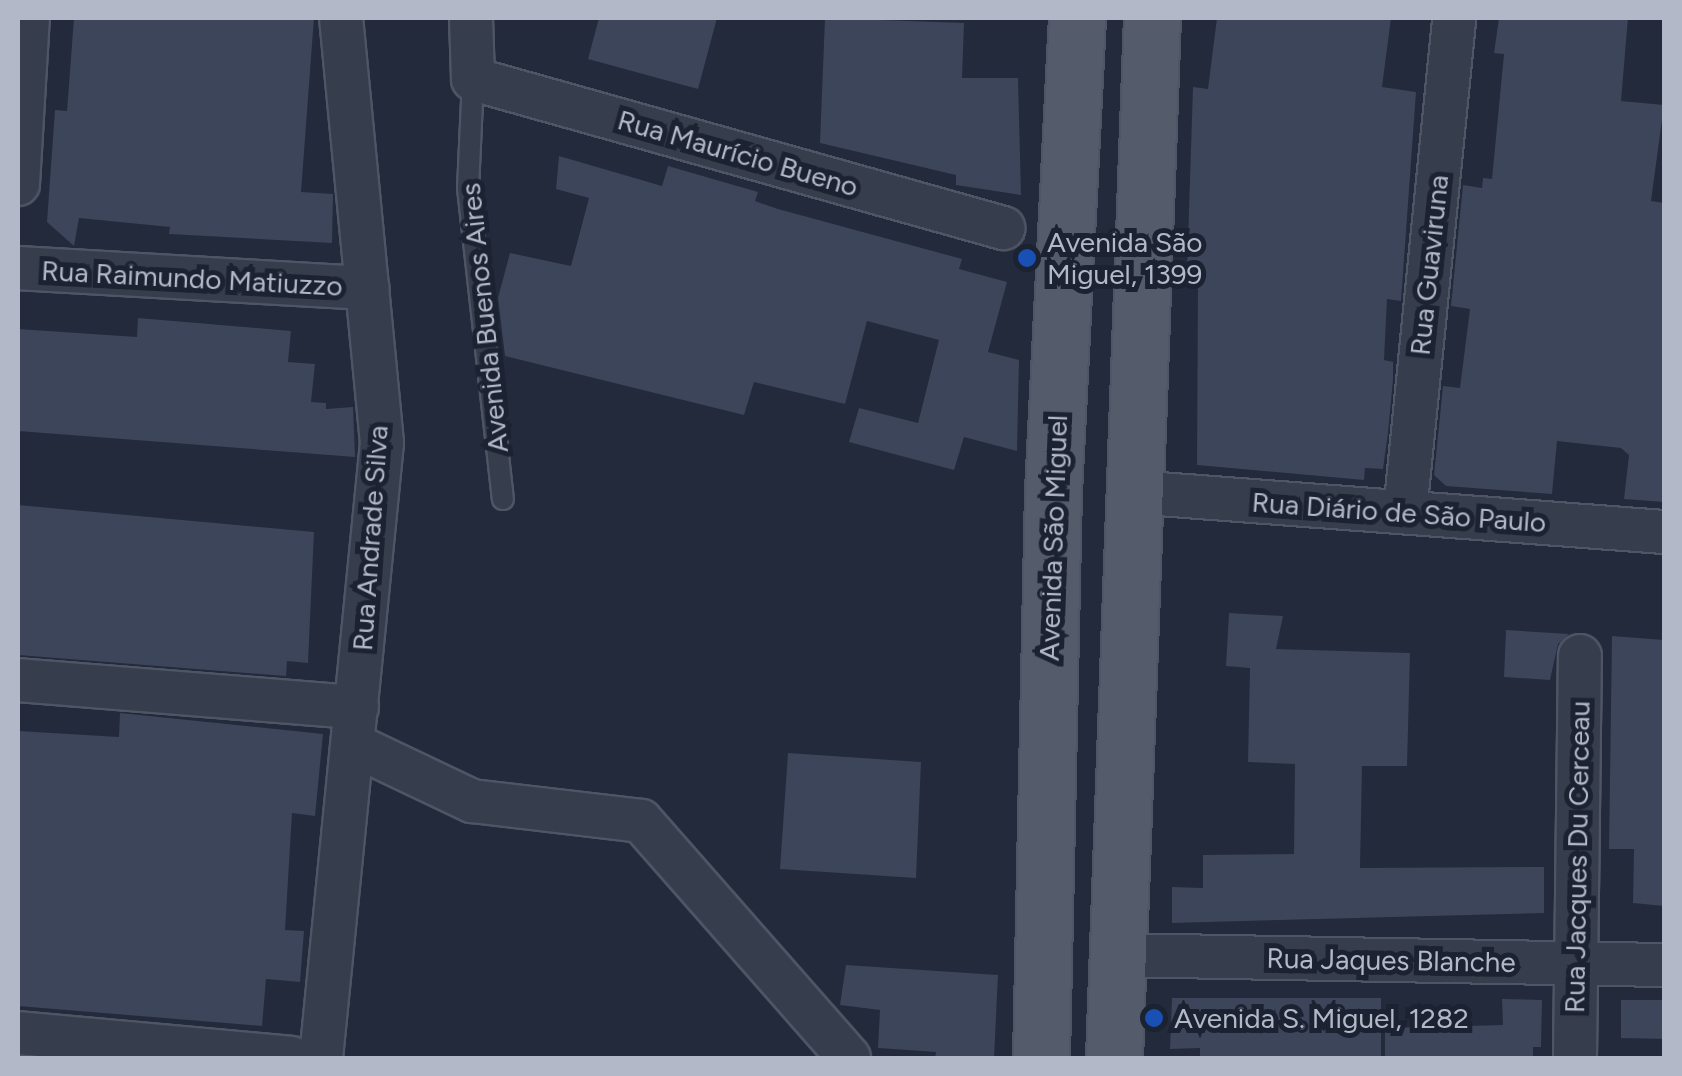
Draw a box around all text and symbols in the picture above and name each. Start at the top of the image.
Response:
street label: Rua Maurício Bueno [614,103,862,203]
street label: Rua Guaviruna [1403,173,1455,357]
street label: Avenida Buenos Aires [453,181,515,455]
place label: Avenida São Miguel, 1399 [1047,225,1203,291]
marker: Avenida São Miguel, 1399 [1016,247,1038,269]
street label: Rua Raimundo Matiuzzo [40,253,344,303]
street label: Avenida São Miguel [1032,414,1074,662]
street label: Rua Andrade Silva [345,424,395,652]
street label: Rua Diário de São Paulo [1251,485,1547,539]
street label: Rua Jacques Du Cerceau [1557,701,1597,1013]
street label: Rua Jaques Blanche [1266,941,1516,979]
place label: Avenida S. Miguel, 1282 [1174,1001,1469,1035]
marker: Avenida S. Miguel, 1282 [1143,1007,1165,1029]

